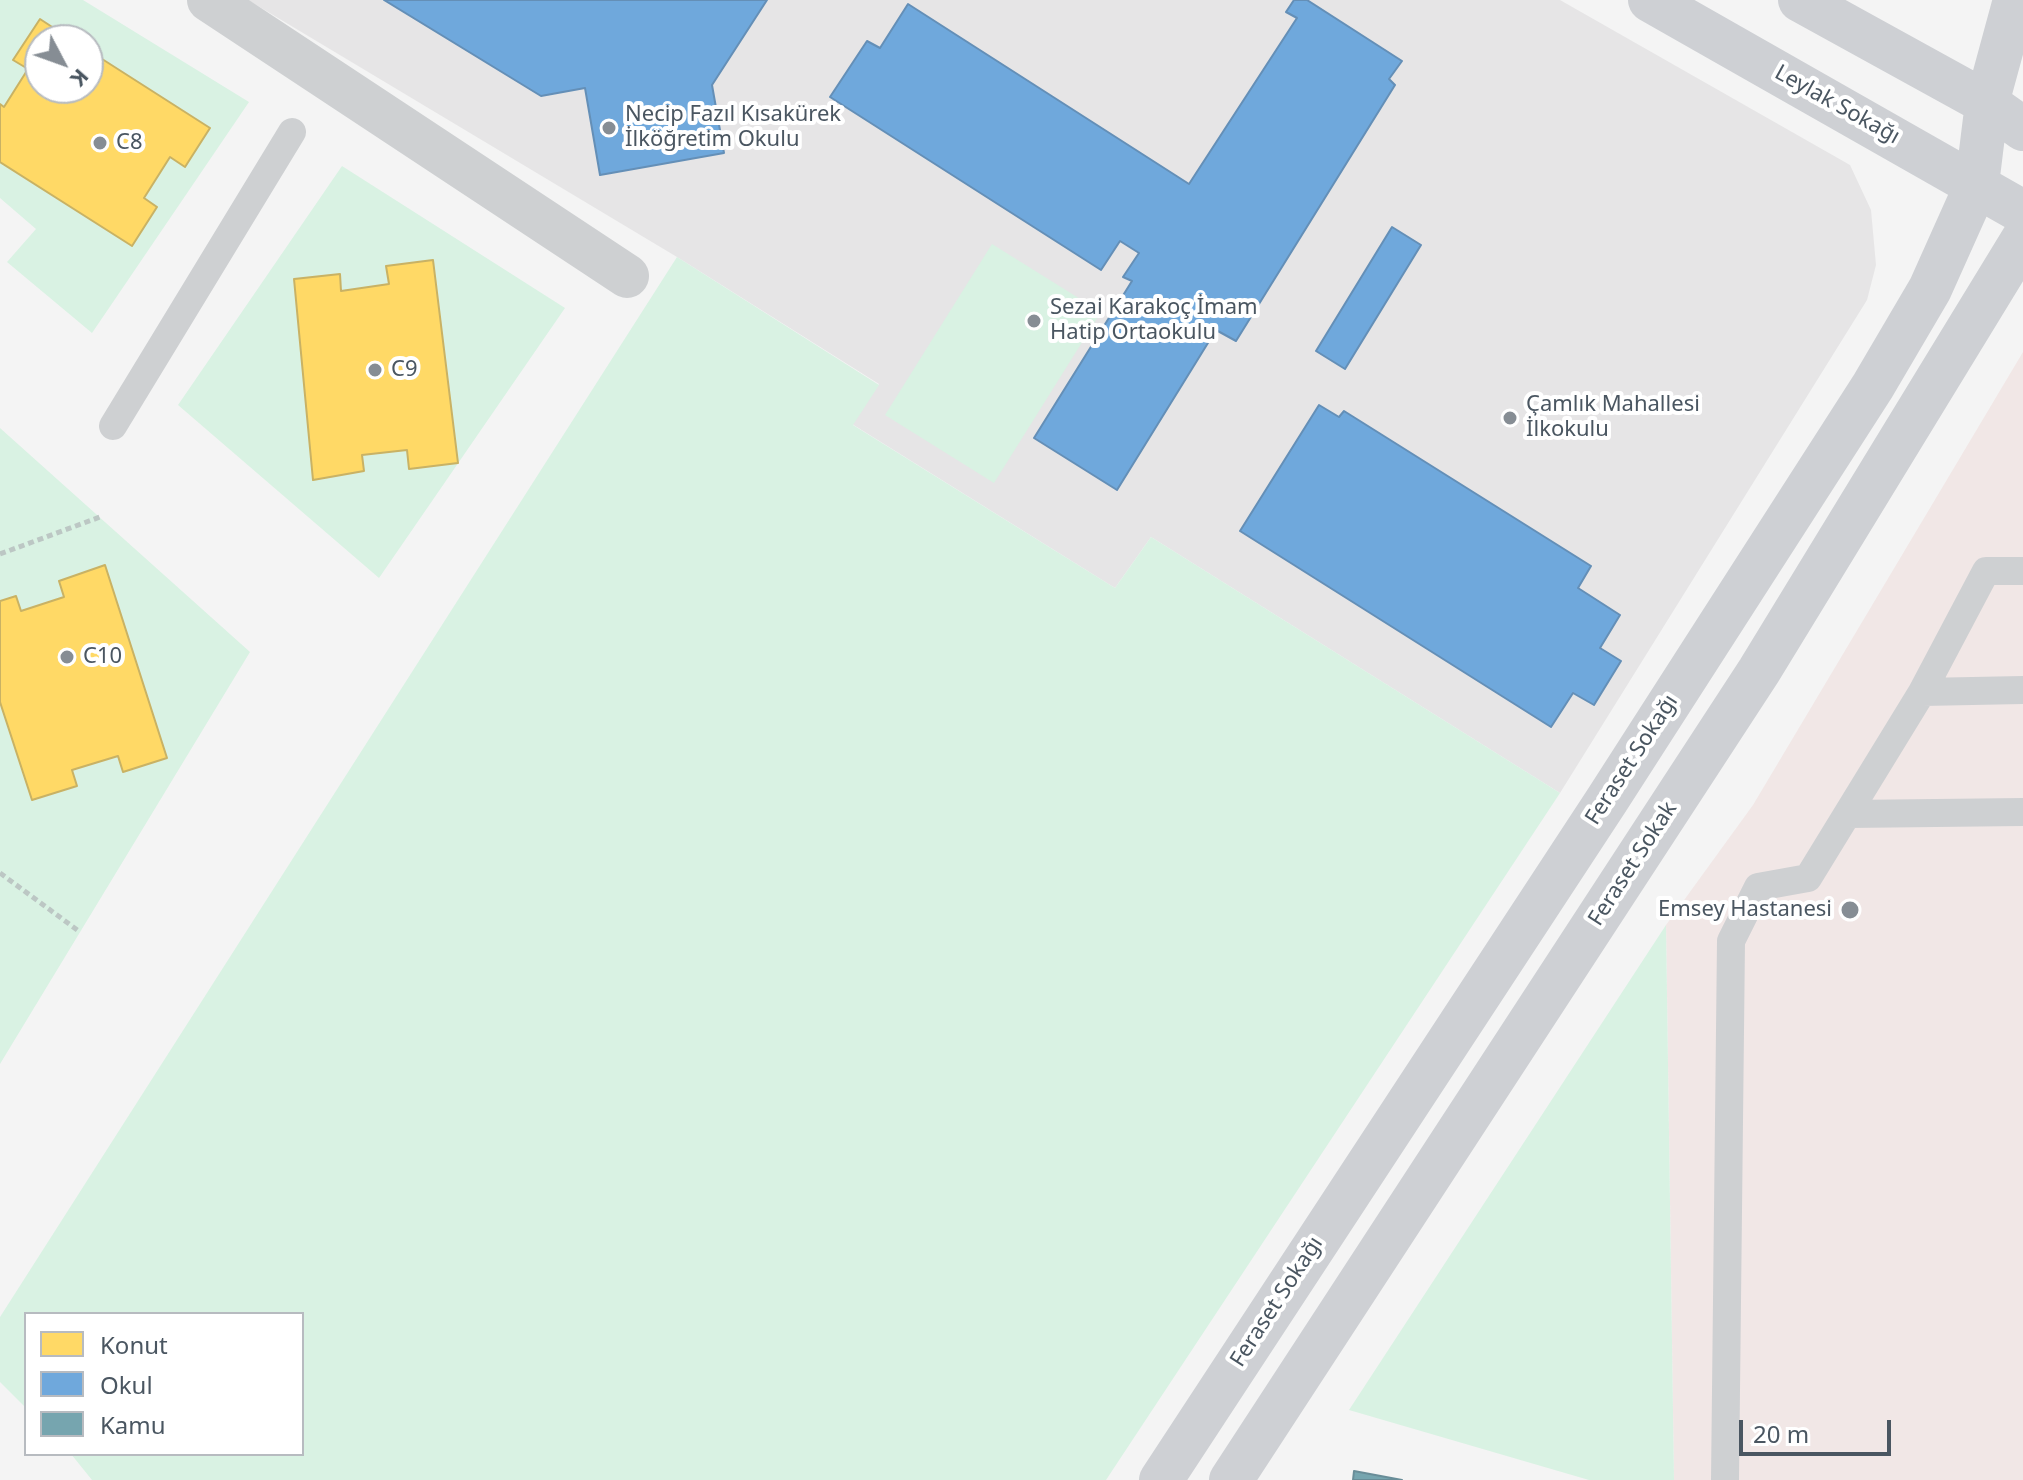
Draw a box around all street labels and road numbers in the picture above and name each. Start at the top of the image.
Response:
street label: Leylak Sokağı [1770,60,1904,150]
street label: Feraset Sokağı [1580,690,1684,830]
street label: Feraset Sokak [1583,797,1683,931]
street label: Feraset Sokağı [1225,1232,1329,1372]

